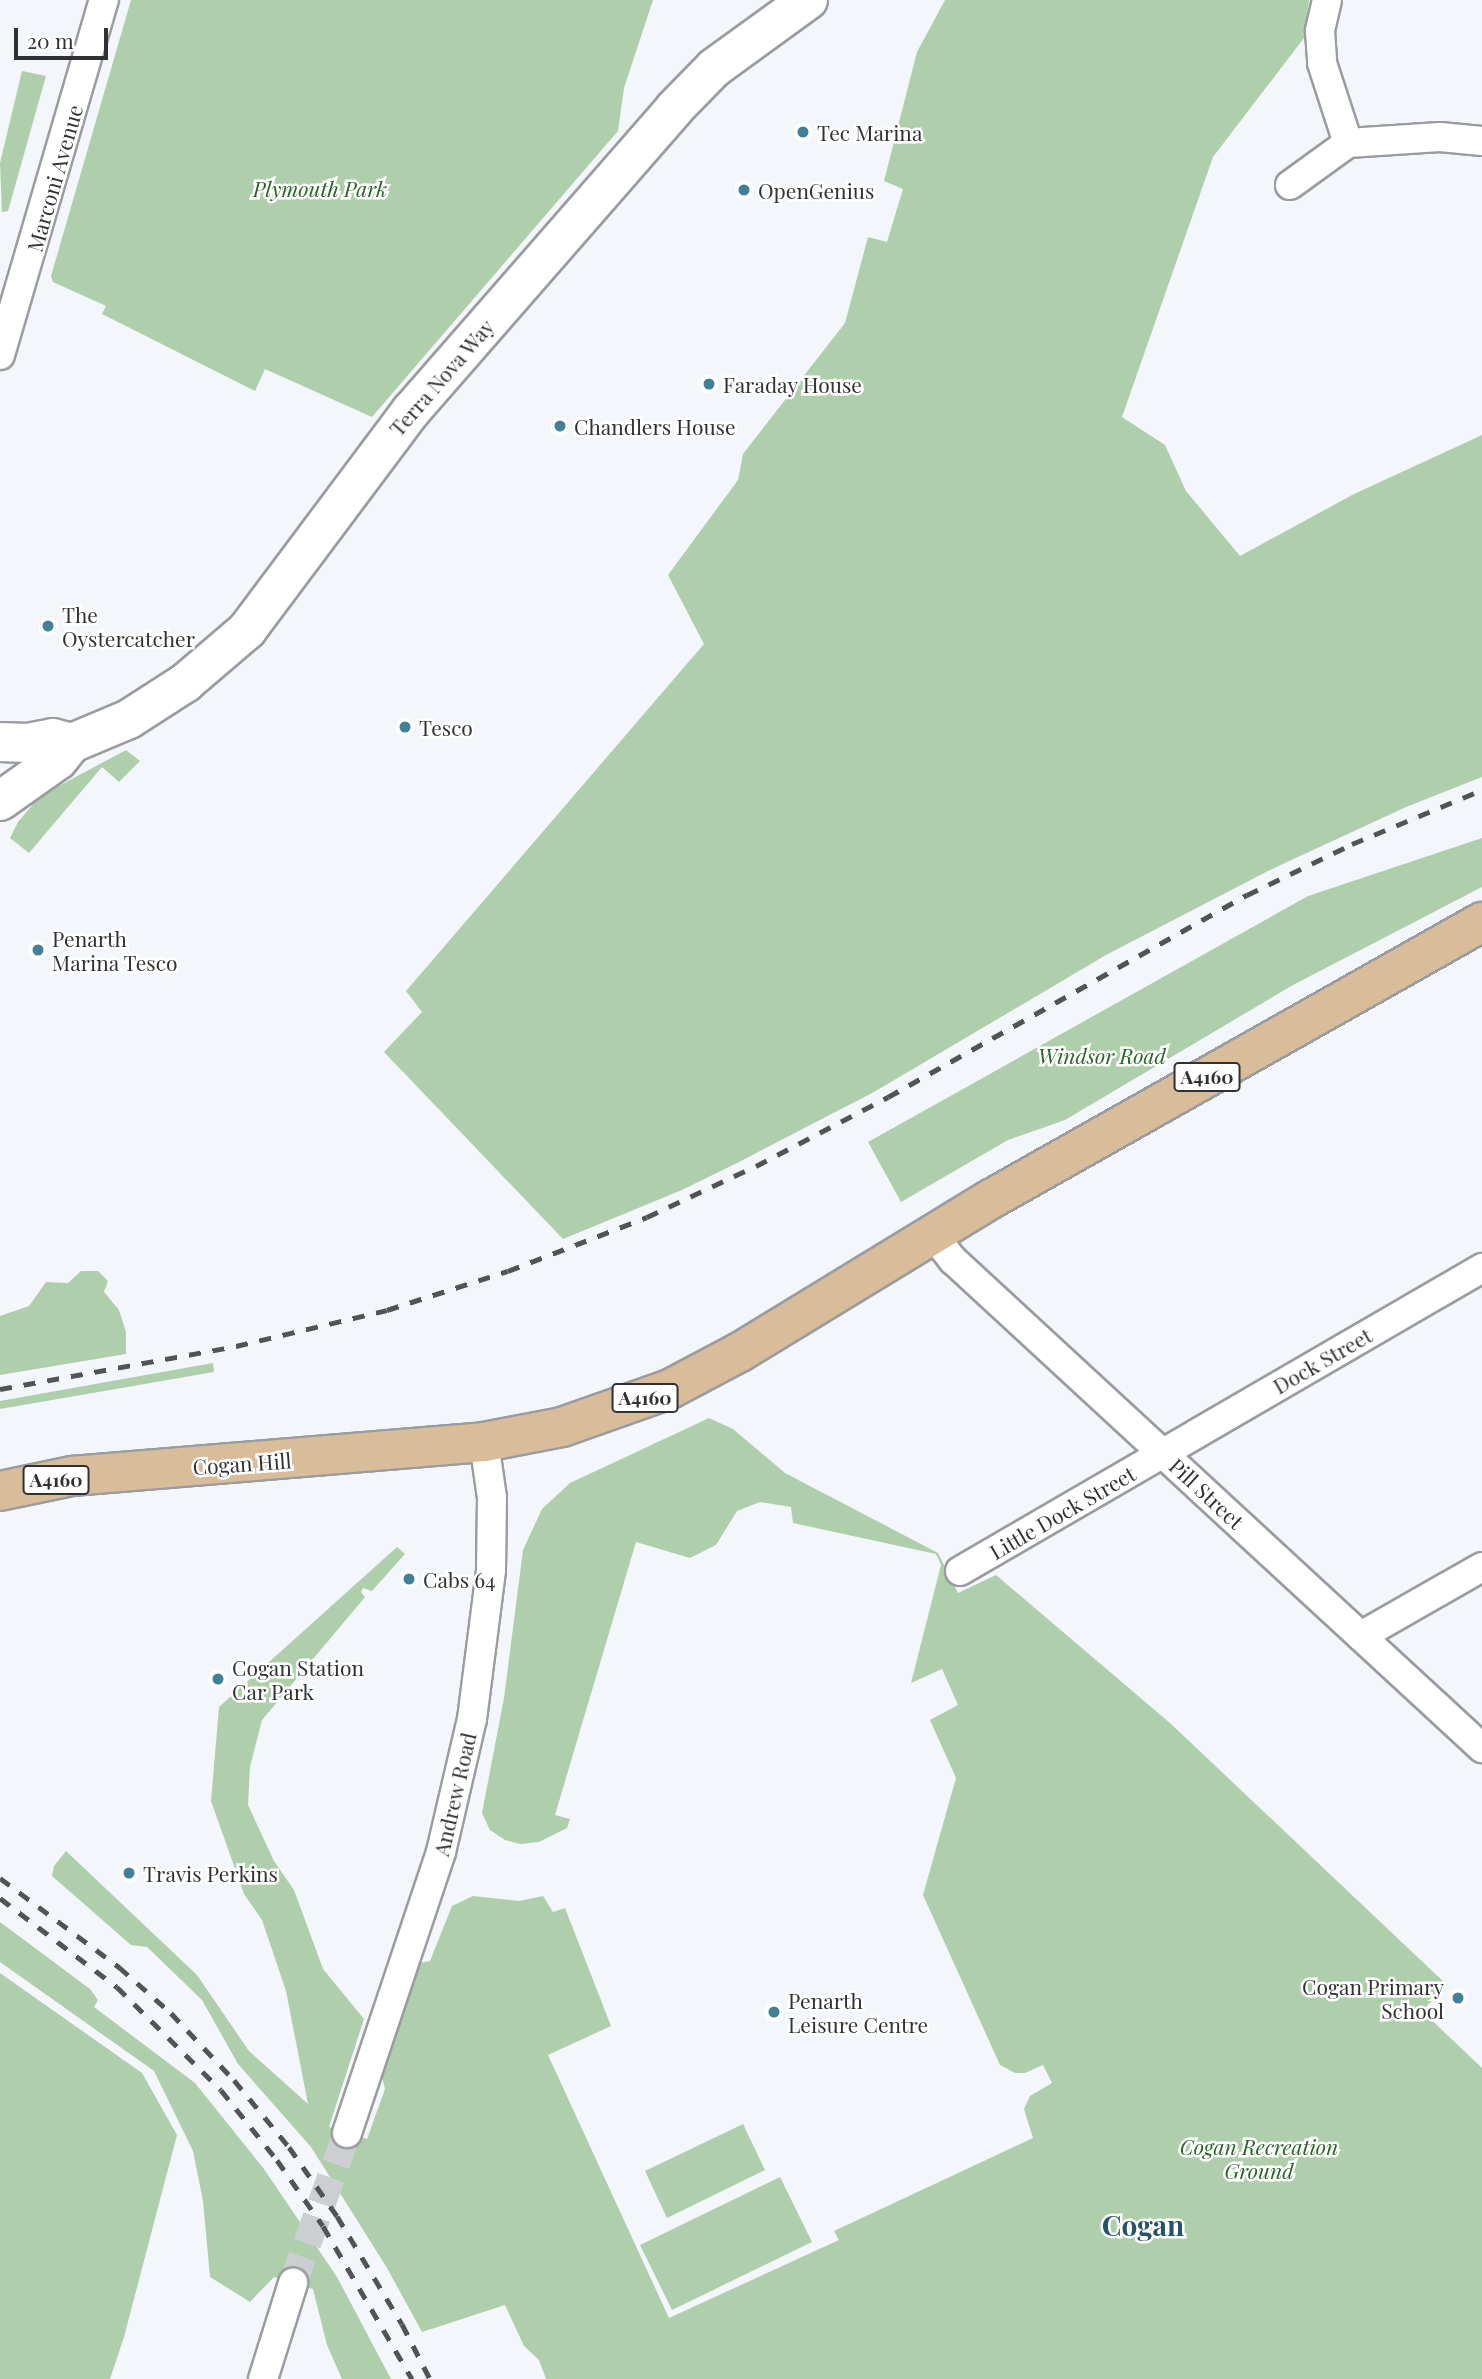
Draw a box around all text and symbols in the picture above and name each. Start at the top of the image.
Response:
scale bar [18,14,112,58]
text: 20 m [27,26,74,54]
street label: Marconi Avenue [21,101,87,255]
place label: Tec Marina [817,119,922,145]
marker: Tec Marina [795,124,811,140]
park label: Plymouth Park [253,175,387,201]
place label: OpenGenius [758,177,874,203]
marker: OpenGenius [736,182,752,198]
street label: Terra Nova Way [383,313,499,441]
place label: Faraday House [723,371,863,397]
marker: Faraday House [701,376,717,392]
place label: Chandlers House [574,413,736,439]
marker: Chandlers House [552,418,568,434]
place label: The Oystercatcher [62,601,195,651]
marker: The Oystercatcher [40,618,56,634]
place label: Tesco [419,714,473,740]
marker: Tesco [397,719,413,735]
place label: Penarth Marina Tesco [52,925,178,975]
marker: Penarth Marina Tesco [30,942,46,958]
park label: Windsor Road [1038,1042,1166,1068]
road number: A4160 [1172,1062,1242,1092]
street label: Dock Street [1268,1322,1376,1398]
road number: A4160 [610,1382,680,1414]
street label: Cogan Hill [192,1447,292,1479]
street label: Pill Street [1165,1452,1249,1534]
street label: Little Dock Street [985,1460,1139,1564]
road number: A4160 [21,1464,91,1496]
place label: Cabs 64 [423,1566,496,1592]
marker: Cabs 64 [401,1571,417,1587]
place label: Cogan Station Car Park [232,1654,364,1704]
marker: Cogan Station Car Park [210,1671,226,1687]
street label: Andrew Road [427,1729,481,1859]
place label: Travis Perkins [143,1860,278,1886]
marker: Travis Perkins [121,1865,137,1881]
place label: Cogan Primary School [1302,1973,1444,2023]
place label: Penarth Leisure Centre [788,1987,928,2037]
marker: Cogan Primary School [1450,1990,1466,2006]
marker: Penarth Leisure Centre [766,2004,782,2020]
park label: Cogan Recreation Ground [1180,2133,1338,2183]
district label: Cogan [1102,2208,1184,2242]

